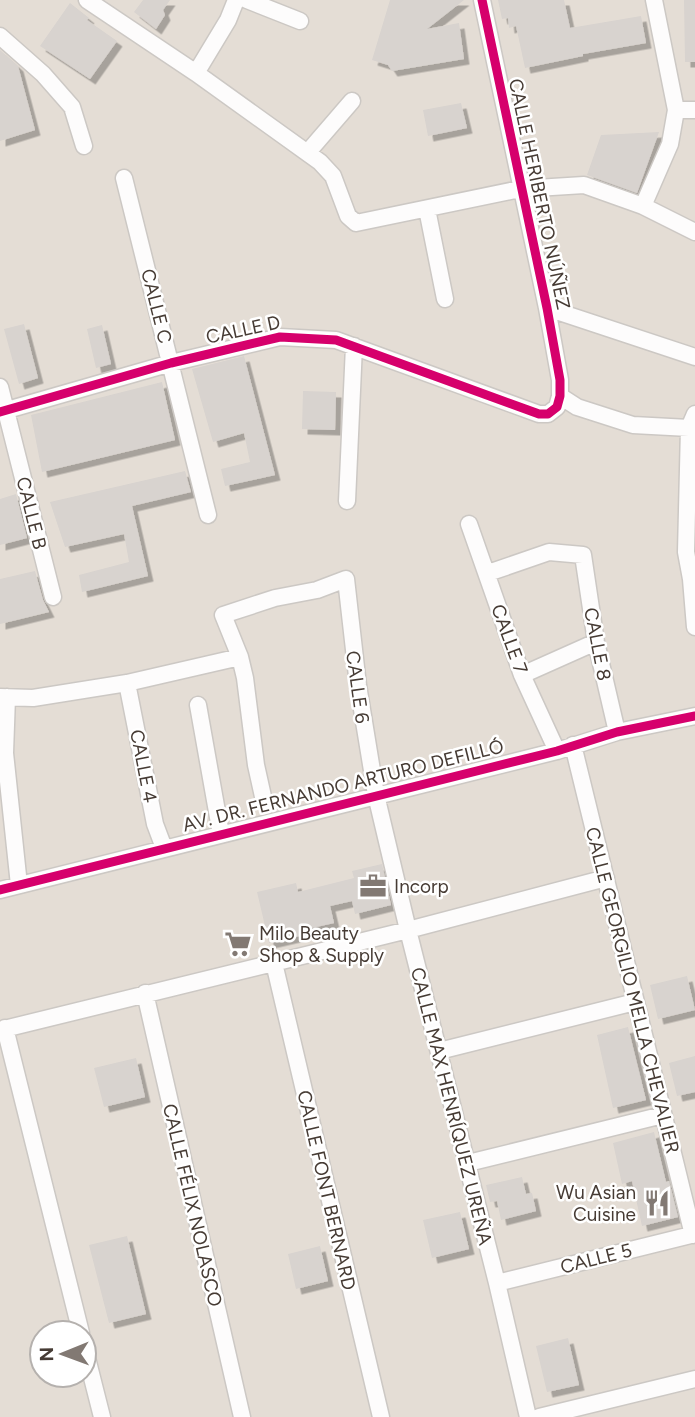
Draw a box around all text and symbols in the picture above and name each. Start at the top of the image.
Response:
street label: CALLE HERIBERTO NÚÑEZ [504,76,575,312]
street label: CALLE C [136,266,177,346]
street label: CALLE D [204,310,282,349]
street label: CALLE B [11,474,52,552]
street label: CALLE 7 [486,601,533,677]
street label: CALLE 8 [579,606,616,683]
street label: CALLE 6 [341,649,374,725]
street label: CALLE 4 [125,728,162,805]
street label: AV. DR. FERNANDO ARTURO DEFILLÓ [180,734,506,837]
street label: CALLE GEORGILIO MELLA CHEVALIER [581,825,684,1156]
office icon: Incorp [358,871,388,901]
place label: Incorp [394,875,449,898]
place label: Milo Beauty Shop & Supply [259,922,384,967]
supermarket icon: Milo Beauty Shop & Supply [223,929,253,959]
street label: CALLE MAX HENRÍQUEZ UREÑA [406,965,497,1247]
street label: CALLE FONT BERNARD [292,1088,361,1292]
street label: CALLE FÉLIX NOLASCO [158,1101,227,1309]
place label: Wu Asian Cuisine [556,1181,636,1226]
restaurant icon: Wu Asian Cuisine [642,1188,672,1218]
street label: CALLE 5 [558,1238,634,1278]
north arrow [28,1319,98,1389]
text: N [35,1347,58,1362]

